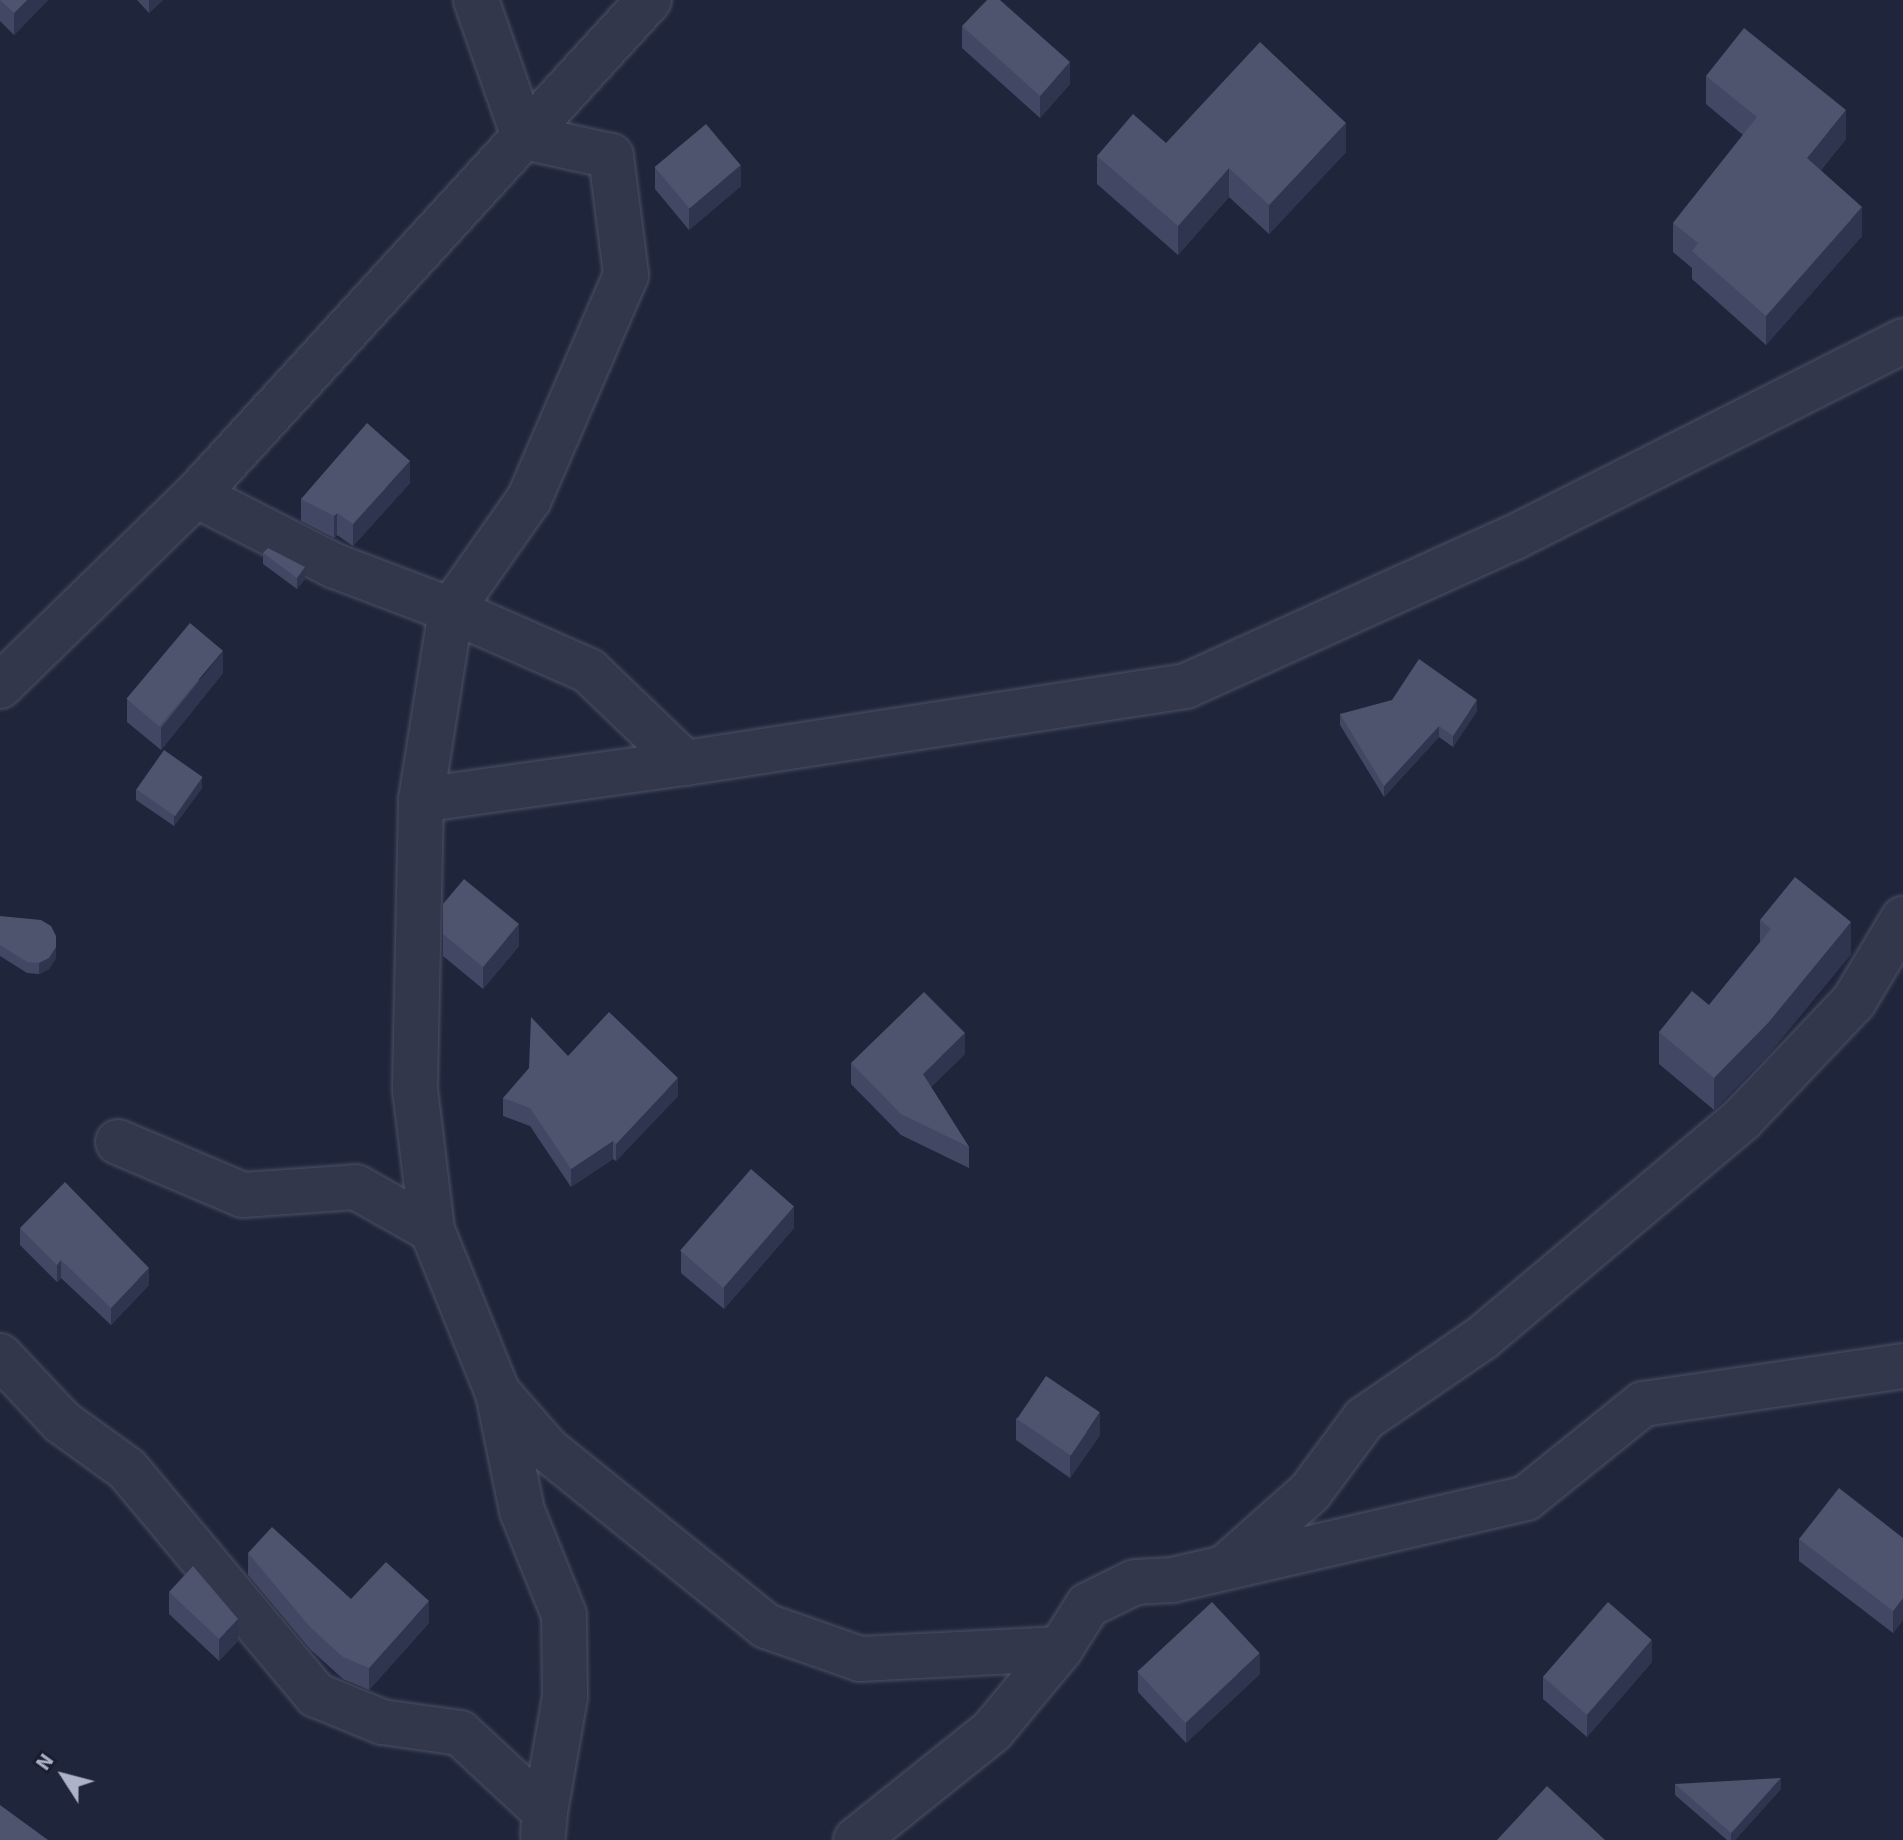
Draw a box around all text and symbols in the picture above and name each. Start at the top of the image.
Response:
north arrow [24,1736,104,1816]
text: N [27,1747,62,1777]

